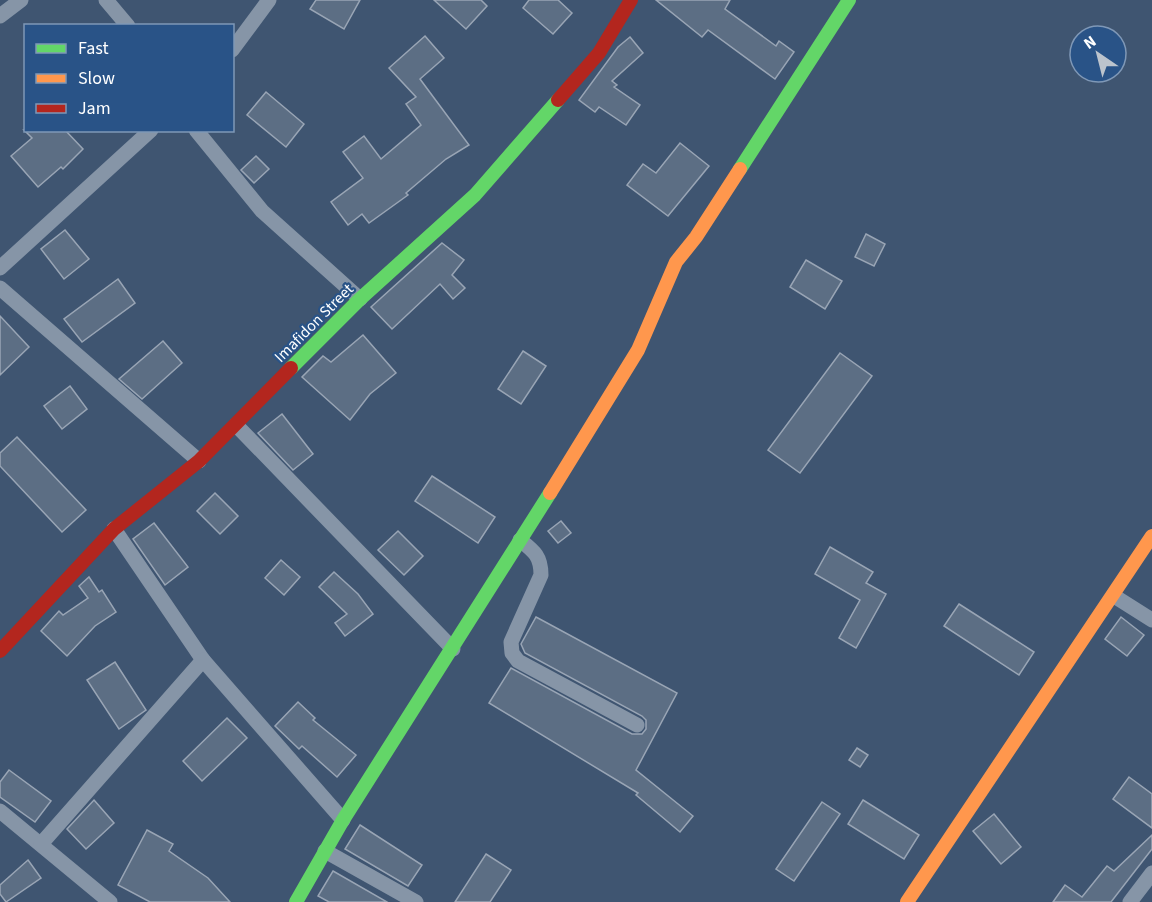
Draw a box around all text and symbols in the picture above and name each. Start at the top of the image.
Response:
legend [24,24,234,132]
north arrow [1068,24,1128,84]
text: N [1079,30,1101,55]
text: Fast [78,36,109,61]
text: Slow [78,66,115,91]
text: Jam [78,96,111,121]
street label: Imafidon Street [270,278,359,367]

